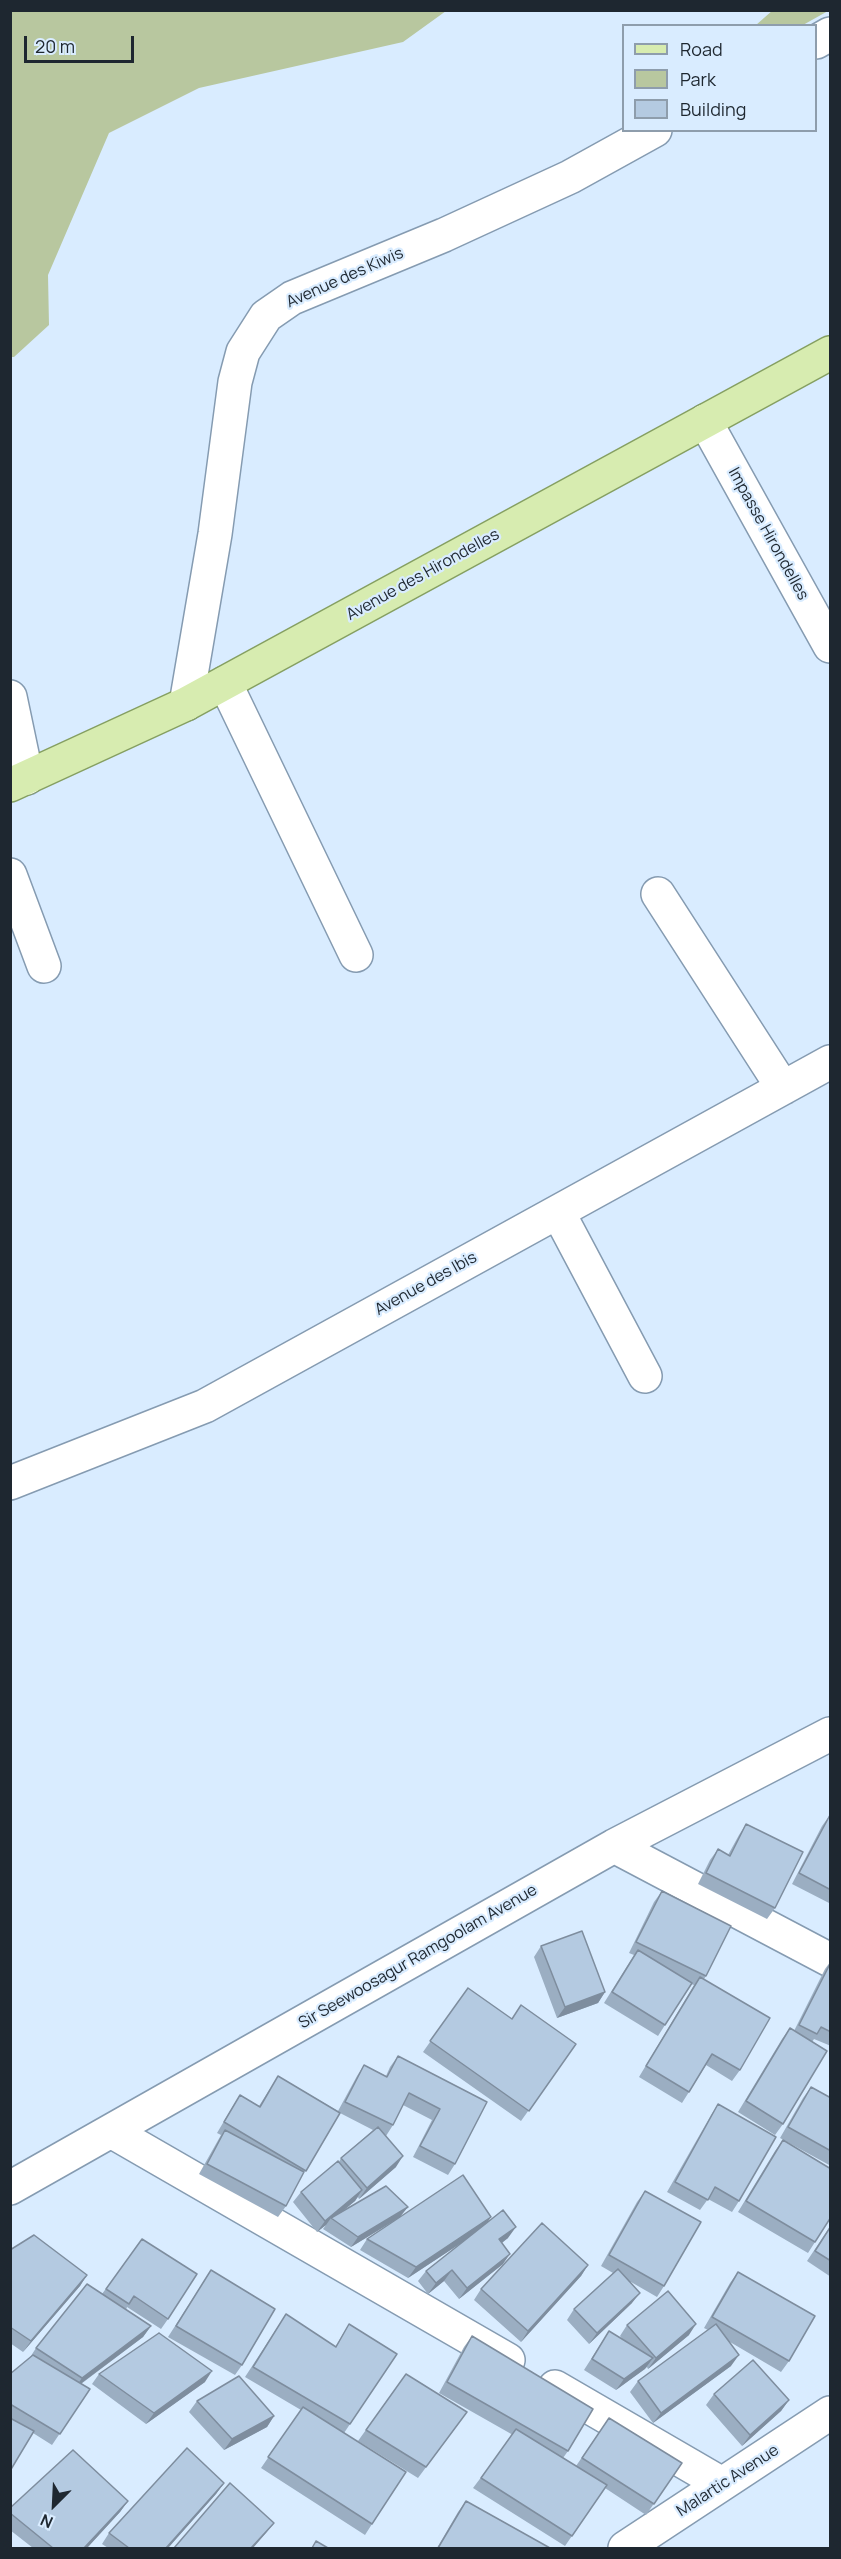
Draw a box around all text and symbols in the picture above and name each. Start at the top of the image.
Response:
scale bar [27,24,136,62]
legend [622,24,817,132]
text: 20 m [35,34,75,58]
text: Road [680,37,723,61]
text: Park [680,67,716,91]
text: Building [680,97,746,121]
street label: Avenue des Kiwis [284,244,406,312]
street label: Impasse Hirondelles [724,465,812,603]
street label: Avenue des Hirondelles [343,525,503,625]
street label: Avenue des Ibis [372,1248,480,1320]
street label: Sir Seewoosagur Ramgoolam Avenue [295,1881,541,2033]
street label: Malartic Avenue [673,2441,783,2521]
north arrow [24,2475,84,2535]
text: N [37,2509,56,2534]

